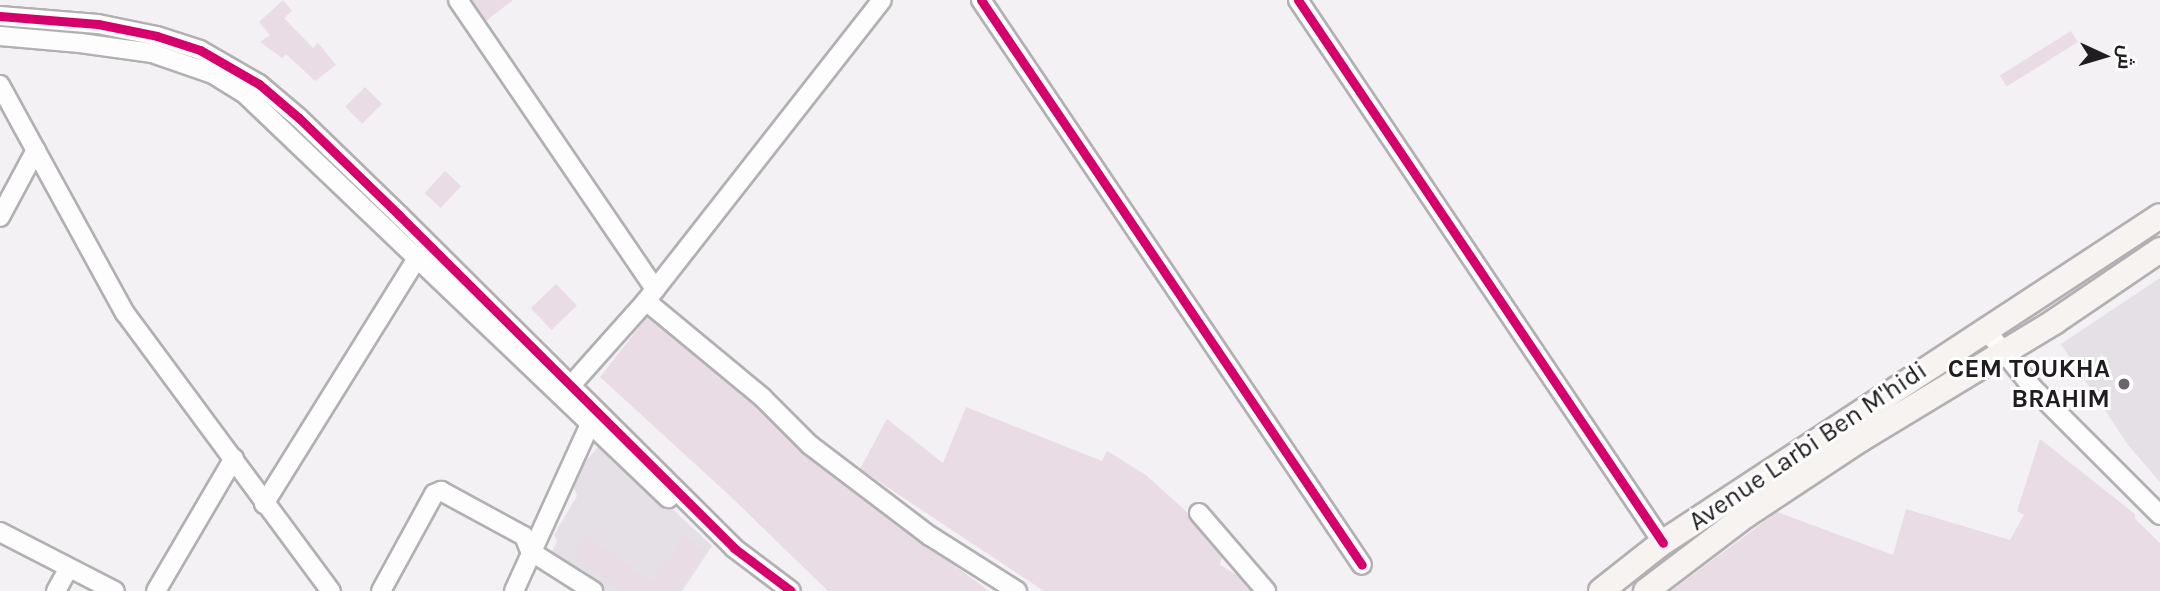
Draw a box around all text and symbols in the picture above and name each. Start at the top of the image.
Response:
north arrow [2069,21,2139,91]
text: ش [2113,45,2137,70]
place label: CEM TOUKHA BRAHIM [1948,353,2110,414]
street label: Avenue Larbi Ben M'hidi [1683,355,1933,537]
marker: CEM TOUKHA BRAHIM [2116,376,2132,392]

